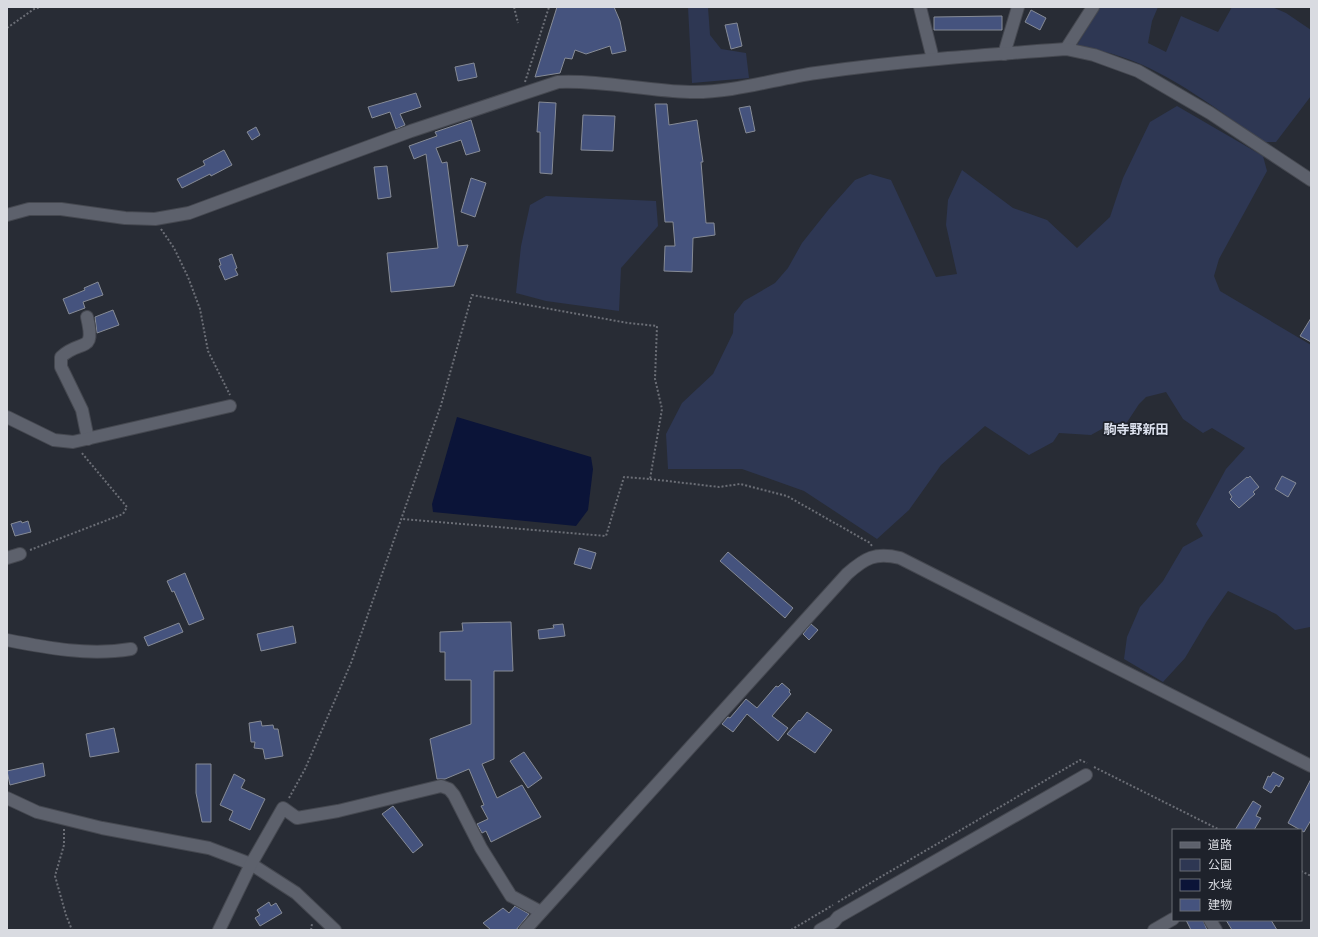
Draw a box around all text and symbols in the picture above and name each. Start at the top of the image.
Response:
district label: 駒寺野新田 [1103,422,1169,437]
legend [1172,829,1302,921]
text: 道路 [1208,838,1232,852]
text: 公園 [1208,858,1232,872]
text: 水域 [1208,878,1232,892]
text: 建物 [1208,898,1232,912]

